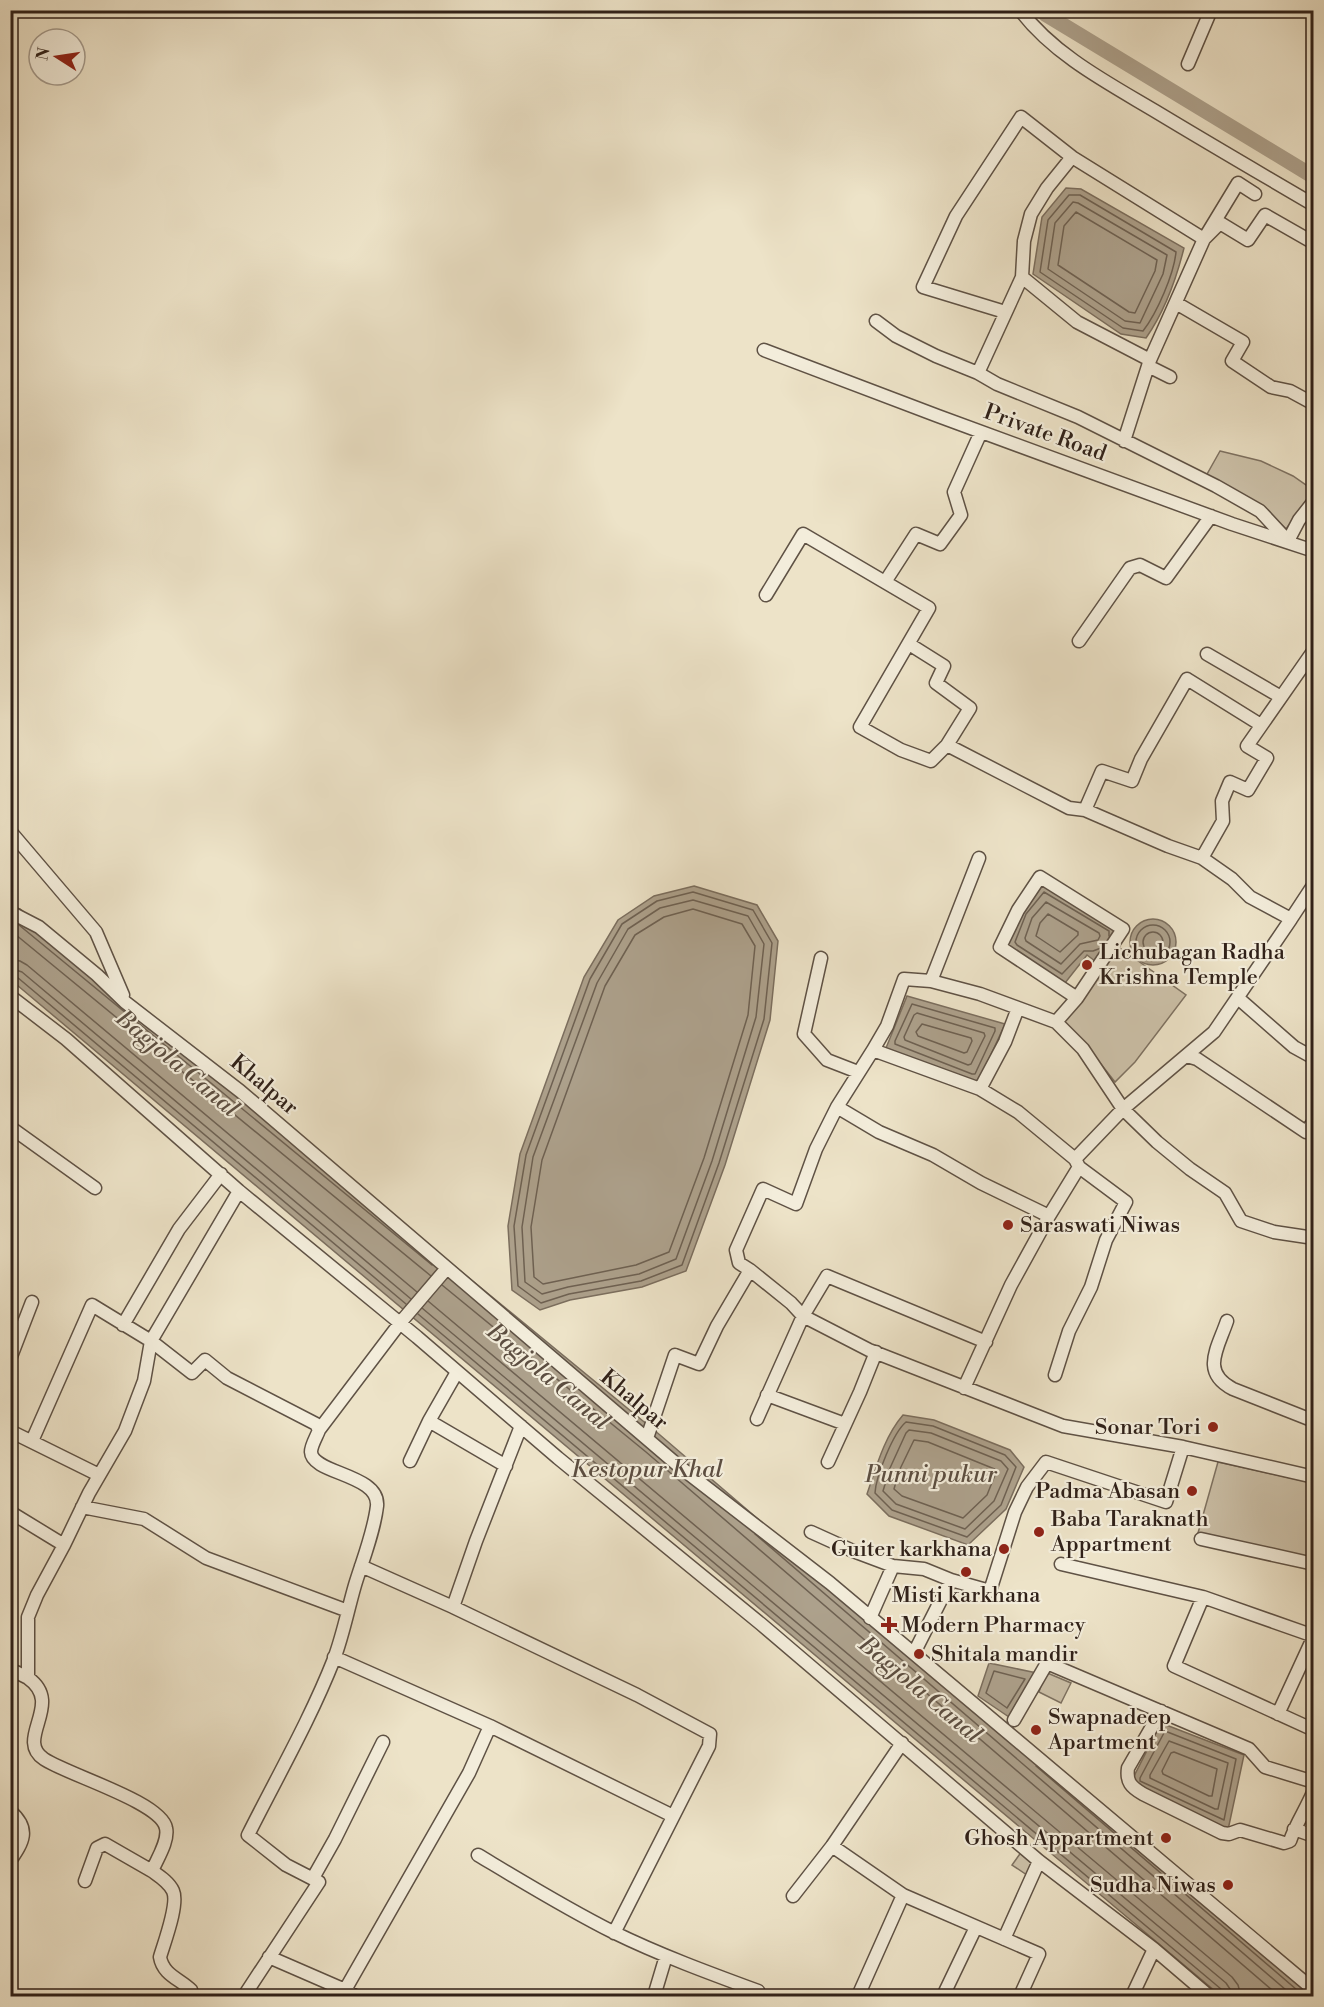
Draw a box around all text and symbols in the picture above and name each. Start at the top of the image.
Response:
north arrow [27,27,87,87]
text: N [32,45,54,62]
street label: Private Road [980,398,1110,468]
place label: Lichubagan Radha Krishna Temple [1099,939,1286,991]
marker: Lichubagan Radha Krishna Temple [1080,958,1094,972]
water label: Bagjola Canal [108,1003,245,1124]
street label: Khalpar [225,1049,303,1121]
place label: Saraswati Niwas [1020,1212,1180,1239]
marker: Saraswati Niwas [1001,1218,1015,1232]
water label: Bagjola Canal [479,1316,616,1437]
street label: Khalpar [595,1364,673,1436]
place label: Sonar Tori [1095,1414,1201,1441]
marker: Sonar Tori [1206,1420,1220,1434]
water label: Kestopur Khal [571,1455,723,1485]
water label: Punni pukur [864,1460,998,1490]
place label: Padma Abasan [1035,1478,1180,1505]
marker: Padma Abasan [1185,1484,1199,1498]
place label: Baba Taraknath Appartment [1050,1506,1209,1558]
marker: Baba Taraknath Appartment [1032,1525,1046,1539]
place label: Guiter karkhana [831,1536,993,1563]
marker: Guiter karkhana [997,1542,1011,1556]
marker: Misti karkhana [959,1565,973,1579]
place label: Misti karkhana [892,1582,1041,1609]
place label: Modern Pharmacy [901,1612,1086,1639]
marker: Modern Pharmacy [882,1618,896,1632]
water label: Bagjola Canal [851,1629,988,1750]
place label: Shitala mandir [931,1641,1078,1668]
marker: Shitala mandir [912,1647,926,1661]
place label: Swapnadeep Apartment [1047,1704,1171,1756]
marker: Swapnadeep Apartment [1029,1723,1043,1737]
place label: Ghosh Appartment [964,1825,1154,1852]
marker: Ghosh Appartment [1159,1831,1173,1845]
place label: Sudha Niwas [1090,1872,1216,1899]
marker: Sudha Niwas [1221,1878,1235,1892]

